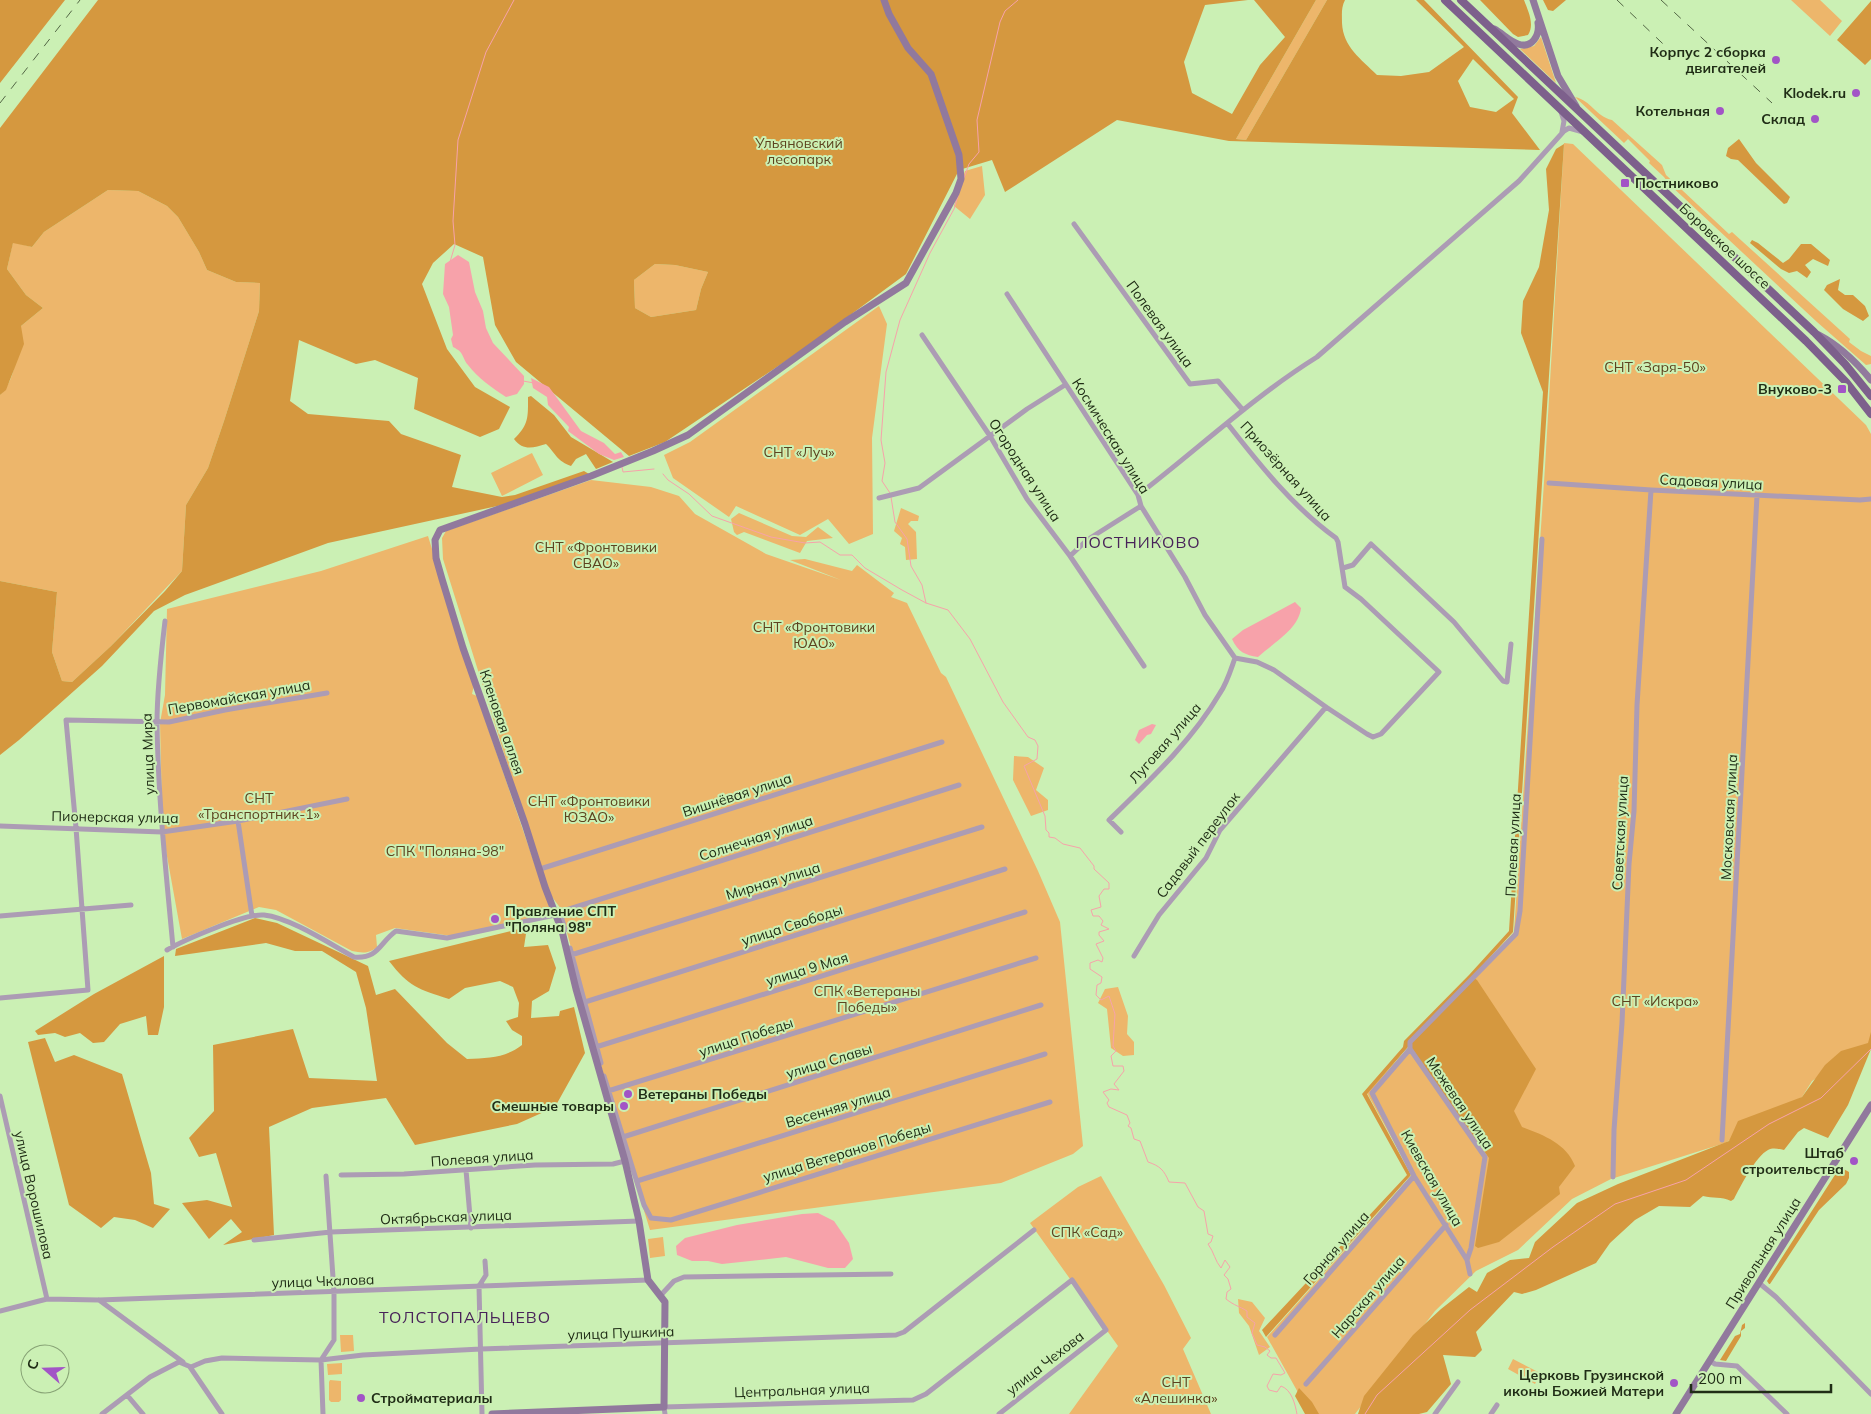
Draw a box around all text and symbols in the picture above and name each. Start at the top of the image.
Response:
place label: Корпус 2 сборка двигателей [1650,43,1766,77]
marker: Корпус 2 сборка двигателей [1770,54,1782,66]
place label: Klodek.ru [1783,84,1846,102]
marker: Klodek.ru [1850,87,1862,99]
place label: Котельная [1635,102,1710,120]
marker: Котельная [1714,105,1726,117]
place label: Склад [1761,110,1805,128]
marker: Склад [1809,113,1821,125]
park label: Ульяновский лесопарк [754,134,843,168]
place label: Постниково [1635,174,1719,192]
marker: Постниково [1619,177,1631,189]
street label: Боровское шоссе [1676,199,1774,293]
street label: Полевая улица [1122,277,1198,371]
park label: СНТ «Заря-50» [1604,358,1706,376]
street label: Космическая улица [1068,375,1154,497]
place label: Внуково-3 [1758,380,1832,398]
marker: Внуково-3 [1836,383,1848,395]
street label: Огородная улица [985,415,1065,525]
street label: Приозёрная улица [1236,417,1336,525]
park label: СНТ «Луч» [764,443,835,461]
street label: Садовая улица [1659,470,1763,494]
district label: ПОСТНИКОВО [1075,532,1201,552]
park label: СНТ «Фронтовики СВАО» [535,538,657,572]
park label: СНТ «Фронтовики ЮАО» [753,618,875,652]
street label: Кленовая аллея [476,667,528,777]
street label: Первомайская улица [166,676,312,718]
street label: Луговая улица [1125,699,1205,787]
street label: улица Мира [138,713,158,795]
street label: Московская улица [1717,754,1741,880]
street label: Вишнёвая улица [680,769,794,821]
street label: Советская улица [1608,775,1632,891]
street label: Садовый переулок [1152,788,1244,902]
park label: СНТ «Транспортник-1» [198,789,320,823]
park label: СНТ «Фронтовики ЮЗАО» [528,792,650,826]
street label: Полевая улица [1501,793,1525,897]
street label: Пионерская улица [51,807,179,827]
street label: Солнечная улица [697,811,815,865]
park label: СПК "Поляна-98" [386,842,504,860]
street label: Мирная улица [724,858,822,904]
street label: улица Свободы [739,900,845,950]
place label: Правление СПТ "Поляна 98" [505,902,616,936]
marker: Правление СПТ "Поляна 98" [489,913,501,925]
street label: улица 9 Мая [764,948,850,990]
park label: СПК «Ветераны Победы» [814,982,920,1016]
park label: СНТ «Искра» [1611,992,1699,1010]
street label: улица Победы [697,1013,795,1061]
street label: улица Славы [784,1039,874,1083]
street label: Межевая улица [1423,1053,1497,1153]
street label: Весенняя улица [783,1083,893,1131]
place label: Ветераны Победы [638,1085,767,1103]
marker: Ветераны Победы [622,1088,634,1100]
place label: Смешные товары [491,1097,614,1115]
marker: Смешные товары [618,1100,630,1112]
street label: улица Ветеранов Победы [761,1118,933,1186]
street label: Киевская улица [1397,1127,1467,1229]
street label: улица Ворошилова [10,1129,58,1261]
place label: Штаб строительства [1742,1144,1844,1178]
street label: Полевая улица [430,1145,534,1171]
marker: Штаб строительства [1848,1155,1860,1167]
street label: Привольная улица [1721,1194,1805,1312]
street label: Октябрьская улица [380,1206,512,1228]
street label: Горная улица [1299,1207,1373,1289]
park label: СПК «Сад» [1051,1223,1123,1241]
street label: Нарская улица [1327,1252,1409,1342]
street label: улица Чкалова [271,1270,375,1292]
district label: ТОЛСТОПАЛЬЦЕВО [379,1307,551,1327]
street label: улица Пушкина [567,1322,675,1344]
street label: улица Чехова [1003,1327,1087,1399]
north arrow [20,1344,70,1394]
text: С [23,1357,43,1372]
scale bar [1691,1362,1831,1394]
place label: Церковь Грузинской иконы Божией Матери [1503,1366,1664,1400]
text: 200 m [1698,1369,1742,1388]
park label: СНТ «Алешинка» [1135,1373,1217,1407]
marker: Церковь Грузинской иконы Божией Матери [1668,1377,1680,1389]
street label: Центральная улица [734,1379,870,1401]
place label: Стройматериалы [371,1389,493,1407]
marker: Стройматериалы [355,1392,367,1404]

